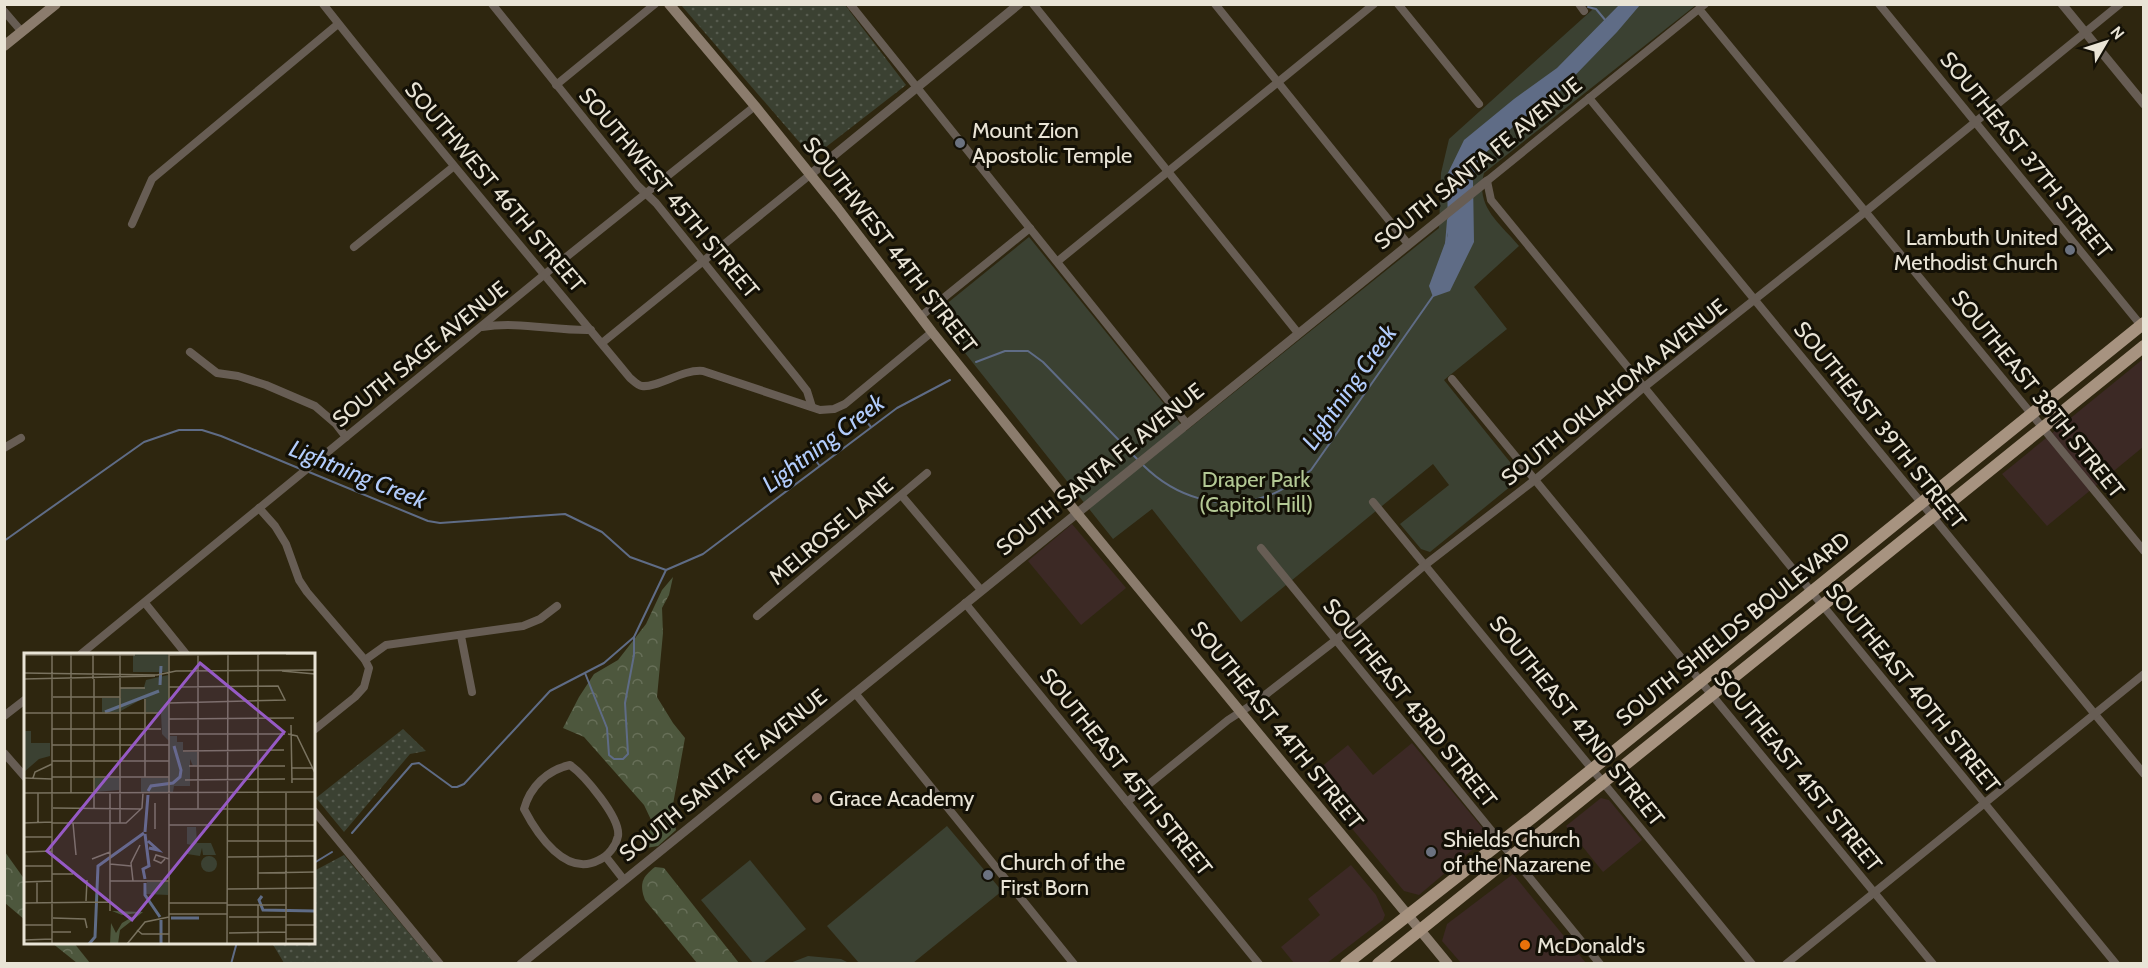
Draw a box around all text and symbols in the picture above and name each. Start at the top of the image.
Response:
north arrow [2076,12,2136,72]
text: N [2106,23,2128,43]
street label: SOUTHEAST 37TH STREET [1934,46,2118,264]
street label: SOUTH SANTA FE AVENUE [1369,71,1587,255]
street label: SOUTHWEST 46TH STREET [399,76,591,298]
street label: SOUTHWEST 45TH STREET [573,82,765,304]
place label: Mount Zion Apostolic Temple [972,117,1132,169]
street label: SOUTHWEST 44TH STREET [797,132,983,359]
marker: Mount Zion Apostolic Temple [953,136,967,150]
place label: Lambuth United Methodist Church [1894,224,2058,276]
marker: Lambuth United Methodist Church [2063,243,2077,257]
street label: SOUTH SAGE AVENUE [327,275,513,433]
street label: SOUTHEAST 38TH STREET [1946,285,2130,504]
street label: SOUTH OKLAHOMA AVENUE [1496,293,1732,491]
street label: SOUTHEAST 39TH STREET [1788,316,1972,534]
water label: Lightning Creek [1295,319,1403,455]
street label: SOUTH SANTA FE AVENUE [991,377,1209,561]
water label: Lightning Creek [756,387,890,498]
water label: Lightning Creek [285,433,431,515]
park label: Draper Park (Capitol Hill) [1199,466,1313,518]
street label: MELROSE LANE [764,471,898,591]
street label: SOUTH SHIELDS BOULEVARD [1611,526,1855,732]
street label: SOUTHEAST 40TH STREET [1820,578,2006,799]
street label: SOUTHEAST 43RD STREET [1317,593,1503,813]
street label: SOUTHEAST 42ND STREET [1484,610,1670,832]
street label: SOUTHEAST 44TH STREET [1185,616,1369,835]
inset map [24,653,315,944]
street label: SOUTHEAST 45TH STREET [1034,663,1218,881]
street label: SOUTHEAST 41ST STREET [1708,665,1888,877]
street label: SOUTH SANTA FE AVENUE [614,683,832,867]
place label: Grace Academy [829,785,975,812]
marker: Grace Academy [810,791,824,805]
place label: Shields Church of the Nazarene [1443,826,1591,878]
marker: Shields Church of the Nazarene [1424,845,1438,859]
place label: Church of the First Born [1000,849,1125,901]
marker: Church of the First Born [981,868,995,882]
place label: McDonald's [1537,932,1645,959]
marker: McDonald's [1518,938,1532,952]

